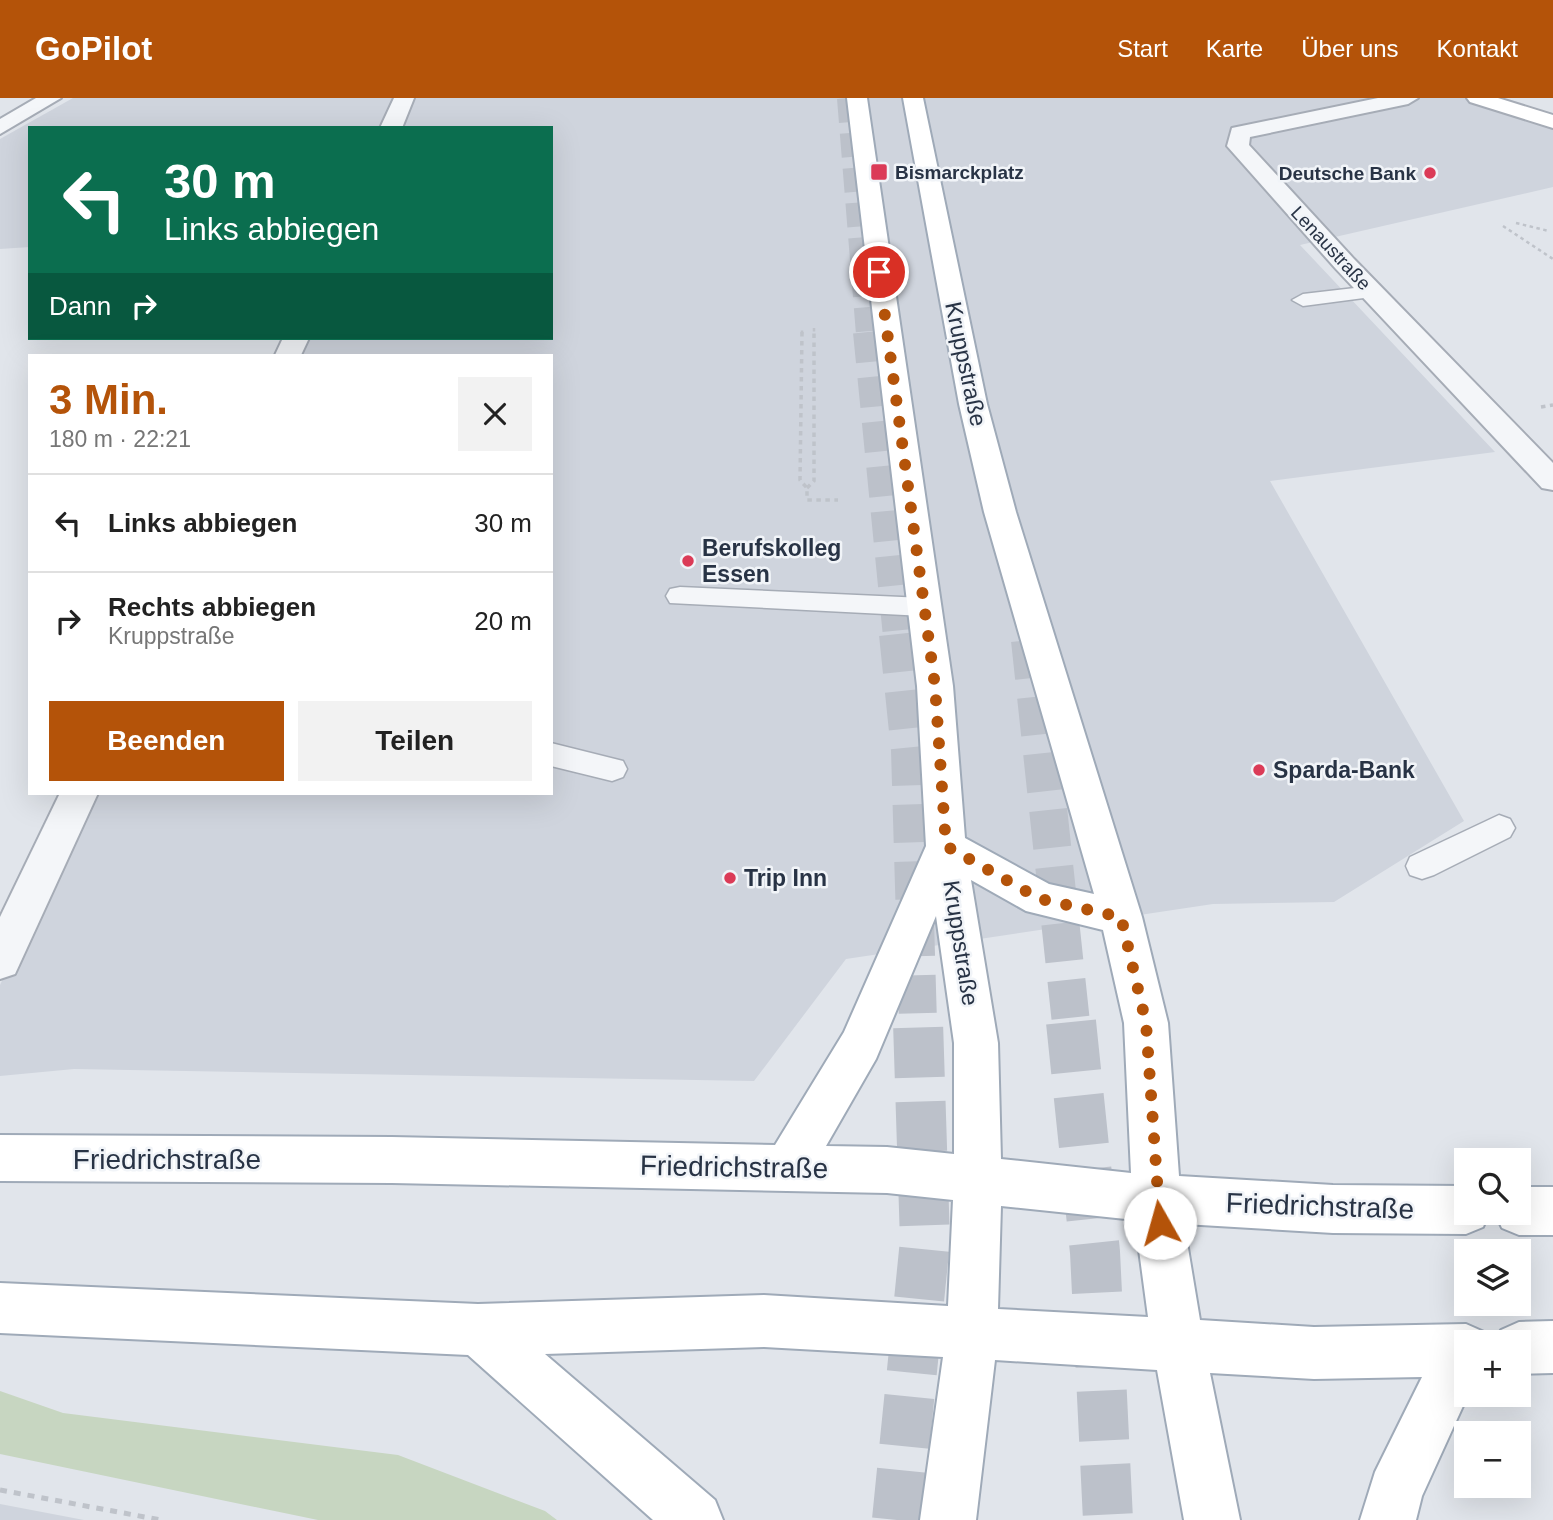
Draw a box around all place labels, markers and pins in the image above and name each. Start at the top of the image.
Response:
marker: Bismarckplatz [869,162,889,182]
place label: Bismarckplatz [895,162,1024,183]
place label: Deutsche Bank [1279,163,1416,184]
marker: Deutsche Bank [1422,165,1438,181]
pin [849,242,909,302]
place label: Berufskolleg Essen [702,535,841,587]
marker: Berufskolleg Essen [680,553,696,569]
place label: Sparda-Bank [1273,757,1415,783]
marker: Sparda-Bank [1251,762,1267,778]
place label: Trip Inn [744,865,827,891]
marker: Trip Inn [722,870,738,886]

